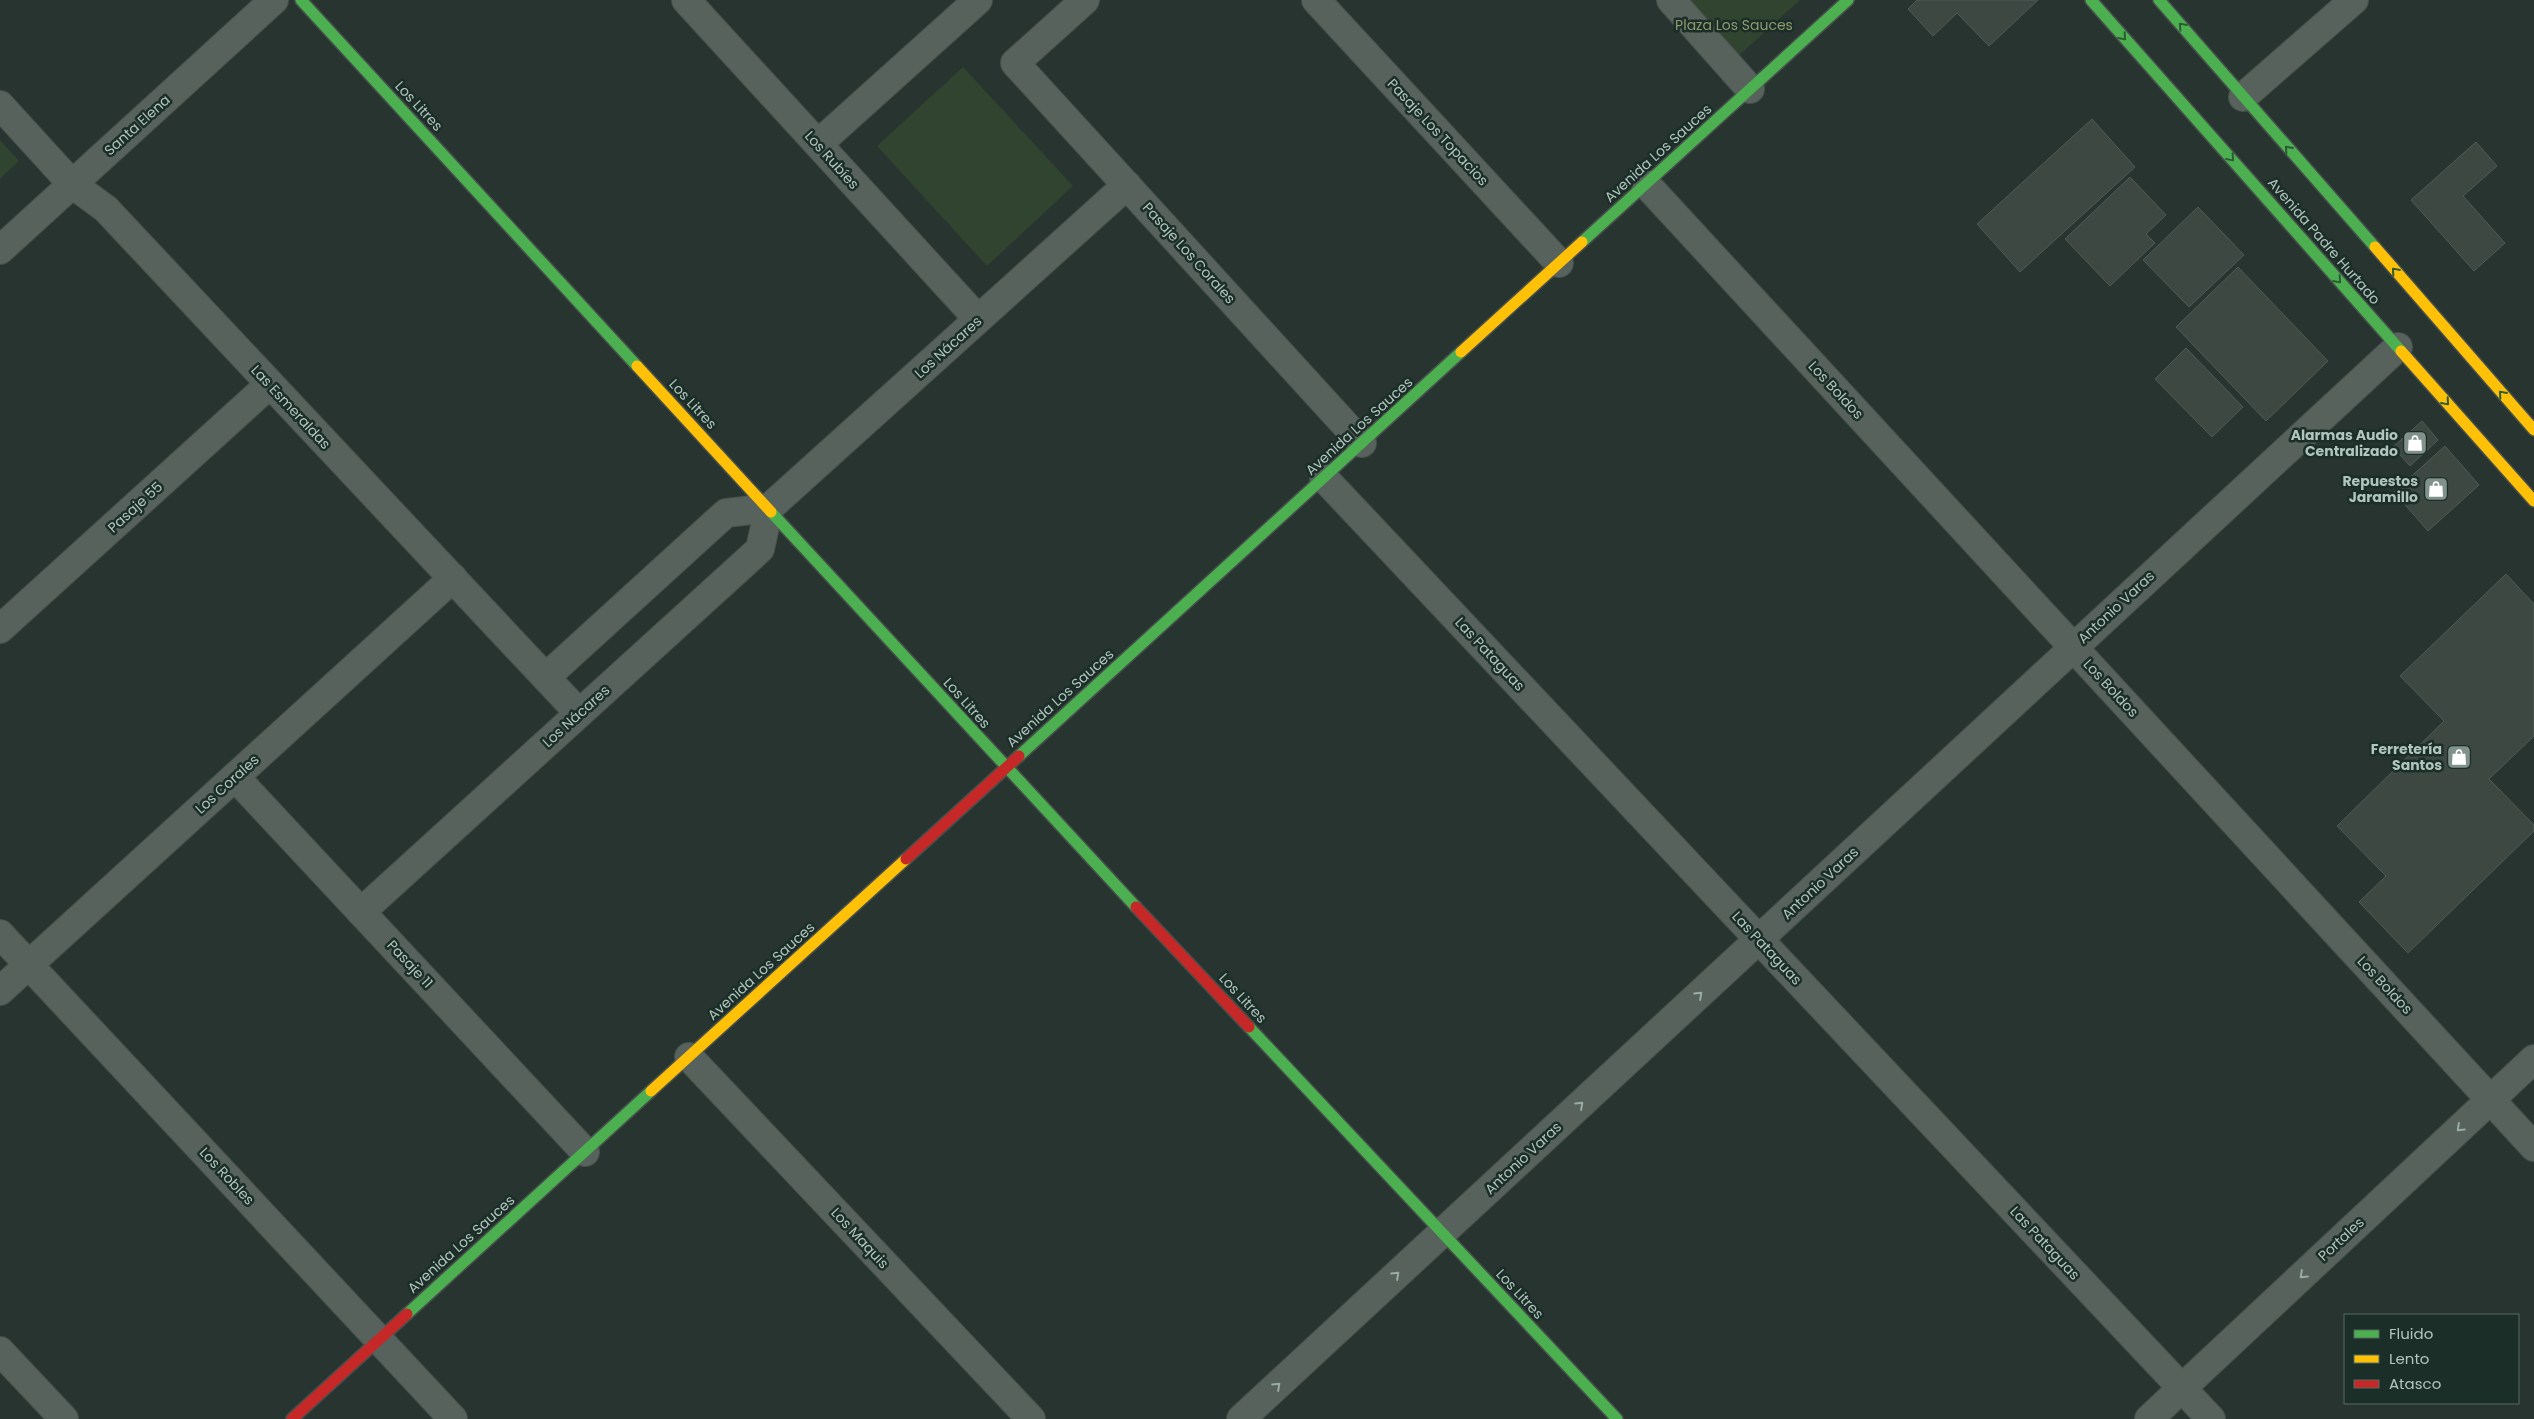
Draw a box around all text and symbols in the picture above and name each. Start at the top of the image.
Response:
park label: Plaza Los Sauces [1675,15,1793,35]
one-way arrow [2178,23,2187,32]
one-way arrow [2118,31,2127,40]
street label: Pasaje Los Topacios [1383,74,1493,190]
street label: Los Litres [391,77,447,135]
street label: Santa Elena [100,90,174,160]
street label: Avenida Los Sauces [1600,99,1716,207]
street label: Los Rubíes [800,126,864,194]
one-way arrow [2285,145,2294,154]
one-way arrow [2225,153,2234,162]
street label: Avenida Padre Hurtado [2263,173,2385,309]
street label: Pasaje Los Corales [1138,198,1240,308]
one-way arrow [2393,268,2401,277]
one-way arrow [2333,275,2342,284]
street label: Los Nácares [910,311,986,383]
street label: Los Boldos [1804,357,1868,423]
street label: Las Esmeraldas [247,360,335,454]
street label: Avenida Los Sauces [1301,372,1417,480]
street label: Los Litres [665,375,721,433]
one-way arrow [2499,390,2508,399]
one-way arrow [2440,396,2449,405]
place label: Alarmas Audio Centralizado [2291,425,2398,461]
shop icon: Alarmas Audio Centralizado [2402,430,2428,456]
place label: Repuestos Jaramillo [2342,471,2418,507]
shop icon: Repuestos Jaramillo [2423,476,2449,502]
street label: Pasaje 55 [103,477,167,537]
street label: Antonio Varas [2073,566,2159,648]
street label: Las Pataguas [1451,613,1529,695]
street label: Avenida Los Sauces [1002,644,1118,752]
street label: Los Boldos [2079,655,2143,721]
street label: Los Litres [939,673,995,733]
street label: Los Nácares [538,680,614,752]
place label: Ferretería Santos [2371,739,2442,775]
shop icon: Ferretería Santos [2446,744,2472,770]
street label: Los Corales [191,750,263,818]
street label: Antonio Varas [1777,842,1863,924]
street label: Las Pataguas [1728,907,1806,989]
street label: Avenida Los Sauces [703,917,819,1025]
street label: Pasaje 11 [382,936,438,992]
street label: Los Boldos [2353,952,2417,1018]
street label: Los Litres [1215,969,1271,1027]
one-way arrow [1693,992,1702,1001]
one-way arrow [1574,1102,1583,1111]
street label: Antonio Varas [1480,1117,1566,1199]
one-way arrow [2457,1122,2466,1131]
street label: Los Robles [195,1143,259,1209]
street label: Avenida Los Sauces [403,1190,519,1298]
street label: Las Pataguas [2006,1202,2084,1284]
street label: Los Maquis [827,1203,893,1273]
street label: Portales [2314,1212,2368,1266]
street label: Los Litres [1492,1265,1548,1323]
one-way arrow [2299,1269,2308,1278]
one-way arrow [1391,1272,1400,1281]
legend [2344,1314,2519,1404]
text: Fluido [2389,1323,2433,1344]
text: Lento [2389,1348,2429,1369]
text: Atasco [2389,1373,2441,1394]
one-way arrow [1271,1383,1280,1392]

